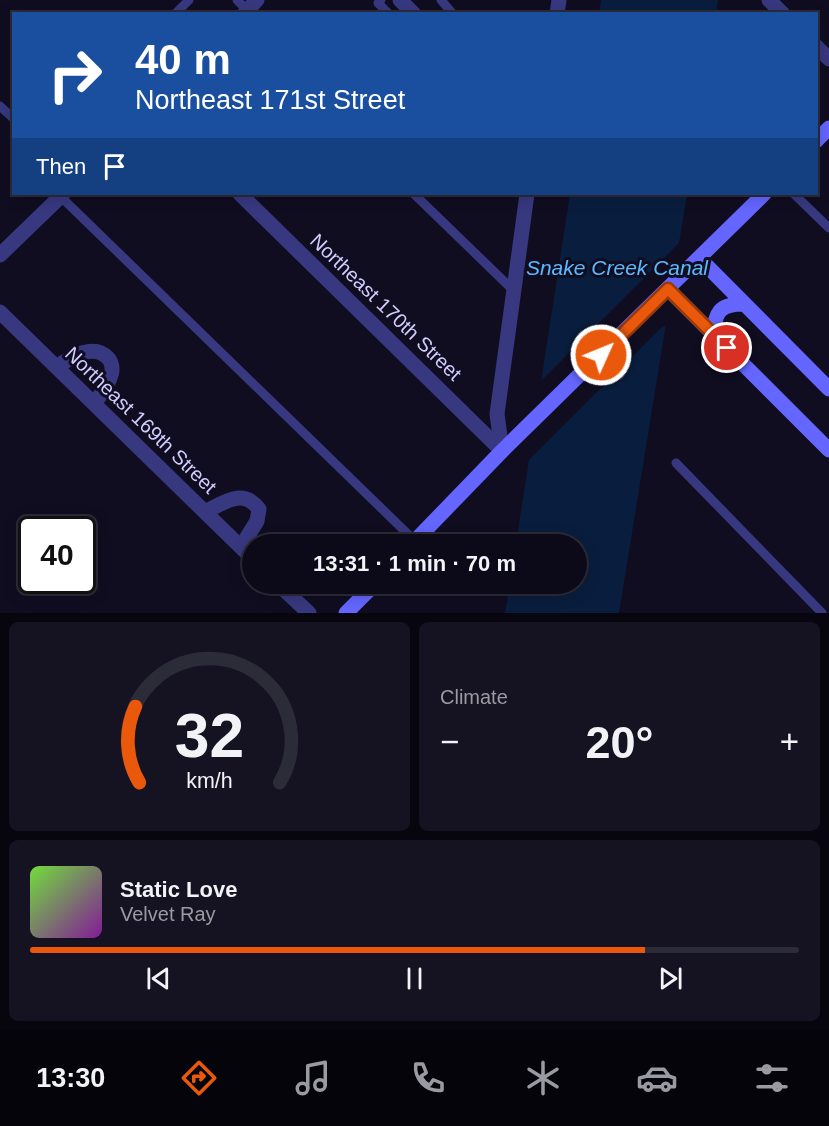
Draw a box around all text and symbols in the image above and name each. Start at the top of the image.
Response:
icon: right [36,36,114,114]
text: 40 m [135,36,231,83]
text: Northeast 171st Street [135,85,405,115]
icon: arrive [98,150,131,183]
text: Then [36,154,86,179]
street label: Northeast 170th Street [306,229,466,385]
water label: Snake Creek Canal [526,256,709,279]
pin [701,322,752,373]
position arrow [569,323,633,387]
icon: arrive [710,331,743,364]
street label: Northeast 169th Street [61,342,221,498]
speed limit sign: 40 [18,516,96,594]
text: 13:31 · 1 min · 70 m [313,551,516,576]
text: Climate [440,686,508,708]
text: 32 [175,701,244,770]
text: 20° [585,717,654,768]
text: − [440,723,459,760]
text: + [780,723,799,760]
text: km/h [186,770,233,794]
text: Static Love [120,877,237,902]
text: Velvet Ray [120,903,216,925]
icon: previous [142,962,175,995]
icon: pause [398,962,431,995]
icon: next [654,962,687,995]
icon: directions [178,1057,220,1099]
icon: music [292,1057,334,1099]
icon: phone [407,1057,449,1099]
icon: climate [522,1057,564,1099]
icon: car [636,1057,678,1099]
icon: filters [751,1057,793,1099]
text: 13:30 [36,1063,105,1093]

